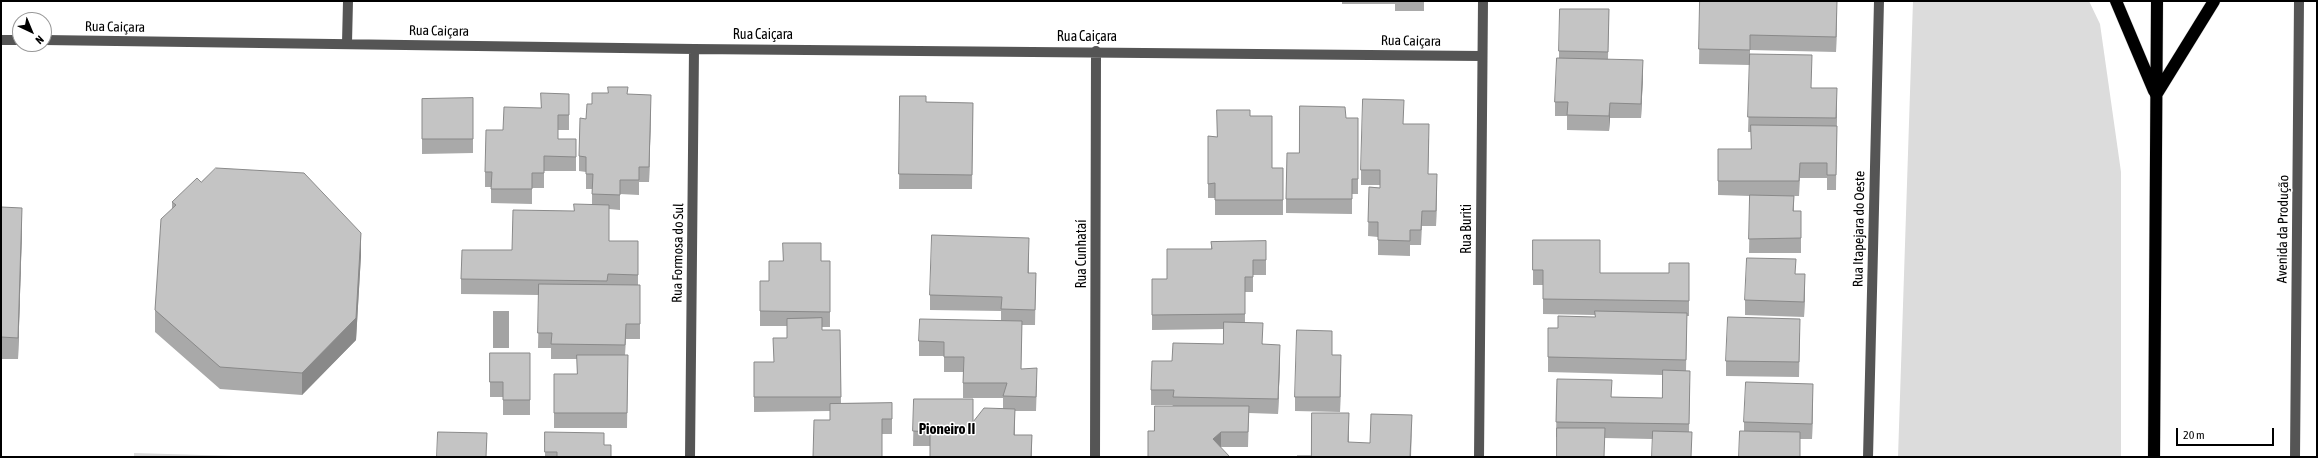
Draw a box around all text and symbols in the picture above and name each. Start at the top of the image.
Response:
north arrow [12,12,52,52]
street label: Rua Caiçara [85,18,145,36]
street label: Rua Caiçara [409,22,469,40]
street label: Rua Caiçara [733,27,793,43]
street label: Rua Caiçara [1057,29,1117,45]
street label: Rua Caiçara [1381,32,1441,50]
text: N [33,33,46,46]
street label: Rua Itapejara do Oeste [1850,171,1868,287]
street label: Avenida da Produção [2274,175,2292,283]
street label: Rua Formosa do Sul [669,203,687,303]
street label: Rua Buriti [1459,204,1475,254]
street label: Rua Cunhataí [1074,219,1090,289]
district label: Pioneiro II [919,420,975,438]
scale bar [2178,420,2276,446]
text: 20 m [2183,428,2205,442]

